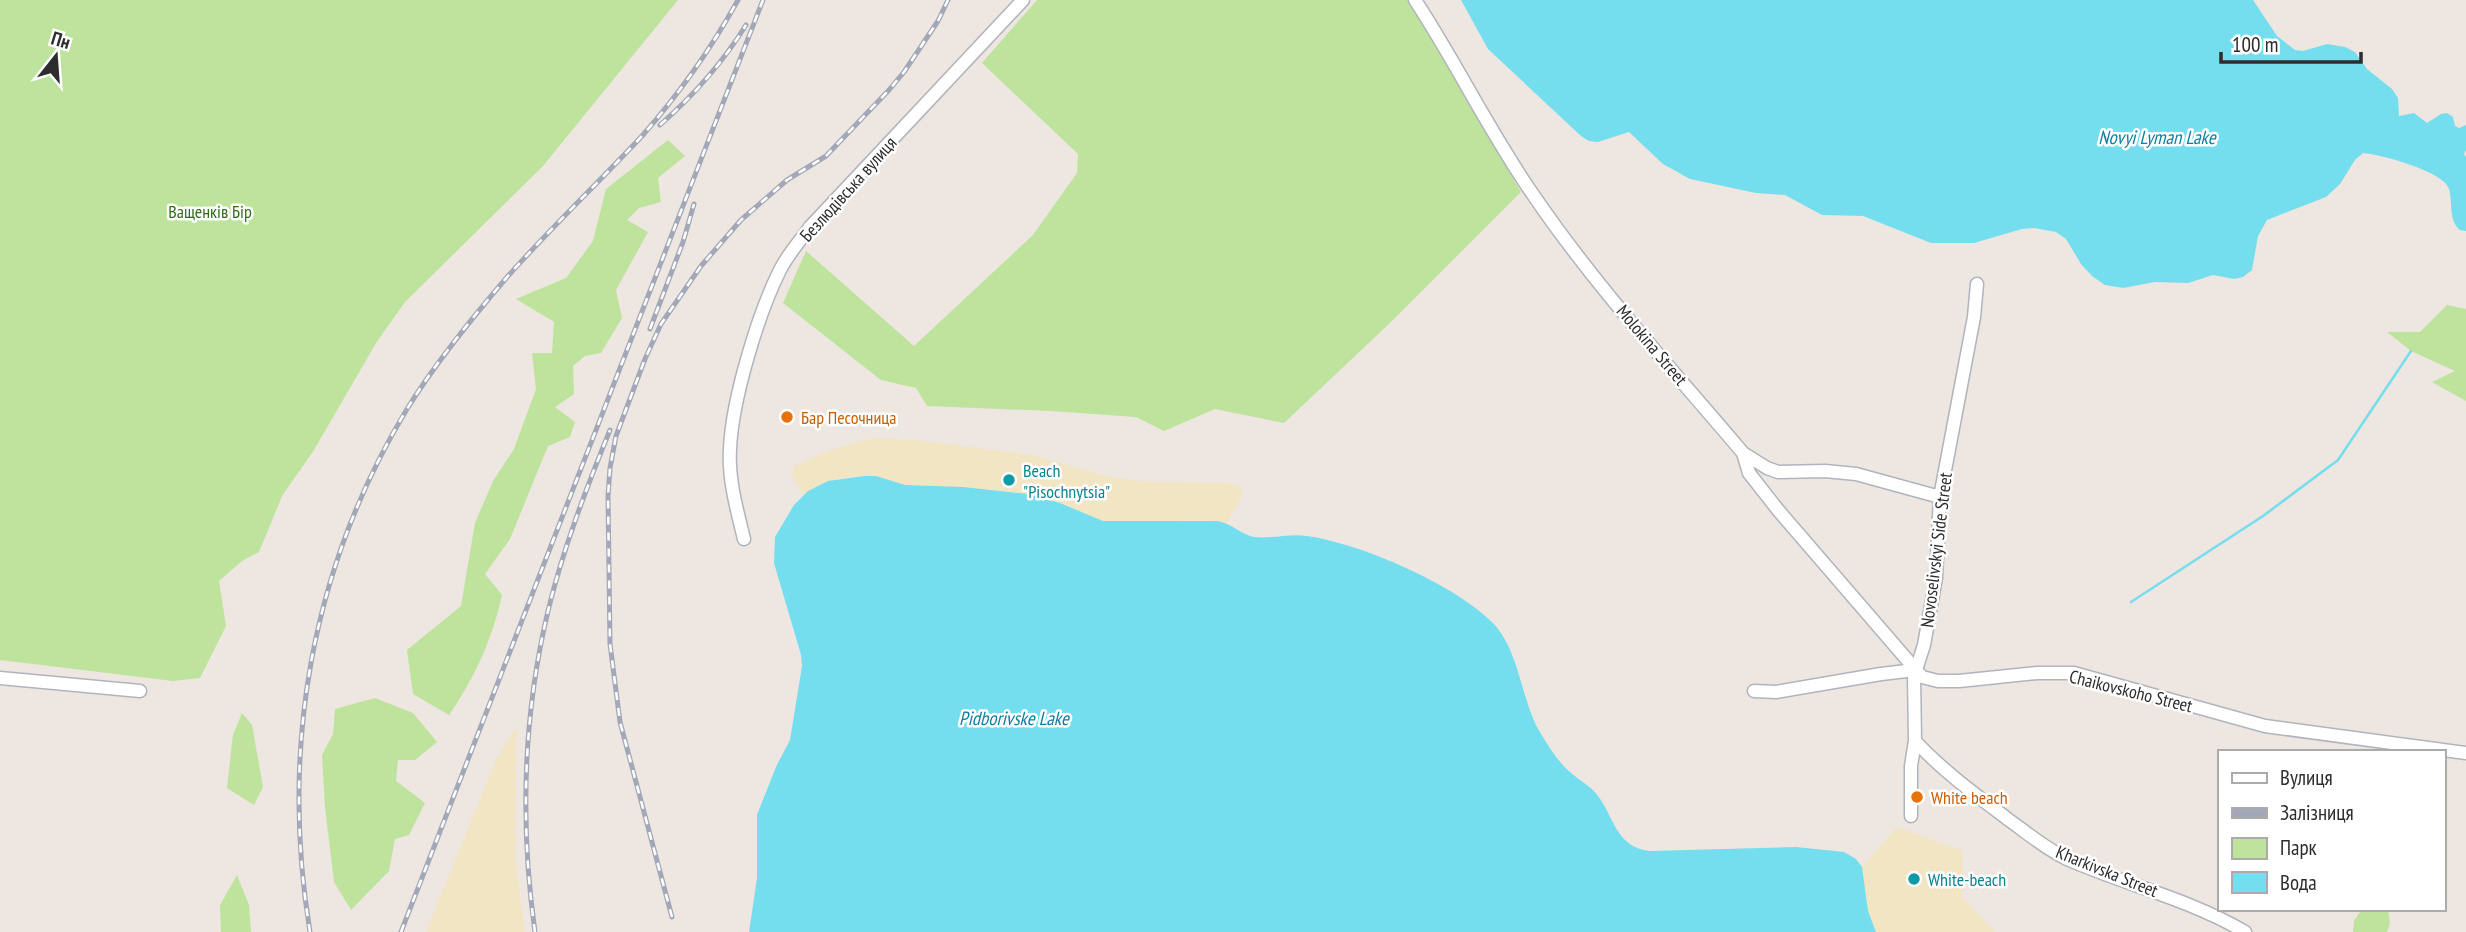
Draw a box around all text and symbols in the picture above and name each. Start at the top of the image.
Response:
north arrow [21,21,91,91]
scale bar [2221,21,2361,65]
text: Пн [49,26,73,54]
text: 100 m [2232,31,2278,58]
water label: Novyi Lyman Lake [2098,125,2217,149]
street label: Безлюдівська вулиця [795,132,901,246]
park label: Ващенків Бір [168,200,252,223]
street label: Molokina Street [1612,300,1692,390]
place label: Бар Песочница [801,406,897,429]
marker: Бар Песочница [779,409,795,425]
place label: Beach "Pisochnytsia" [1023,459,1110,503]
street label: Novoselivskyi Side Street [1915,471,1957,629]
marker: Beach "Pisochnytsia" [1001,472,1017,488]
street label: Chaikovskoho Street [2067,665,2195,717]
water label: Pidborivske Lake [959,706,1070,730]
legend [2218,750,2445,911]
text: Вулиця [2280,764,2333,791]
place label: White beach [1931,786,2008,809]
marker: White beach [1909,789,1925,805]
text: Залізниця [2280,799,2354,826]
text: Парк [2280,834,2317,861]
street label: Kharkivska Street [2053,840,2161,902]
place label: White-beach [1928,868,2006,891]
text: Вода [2280,869,2317,896]
marker: White-beach [1906,871,1922,887]

